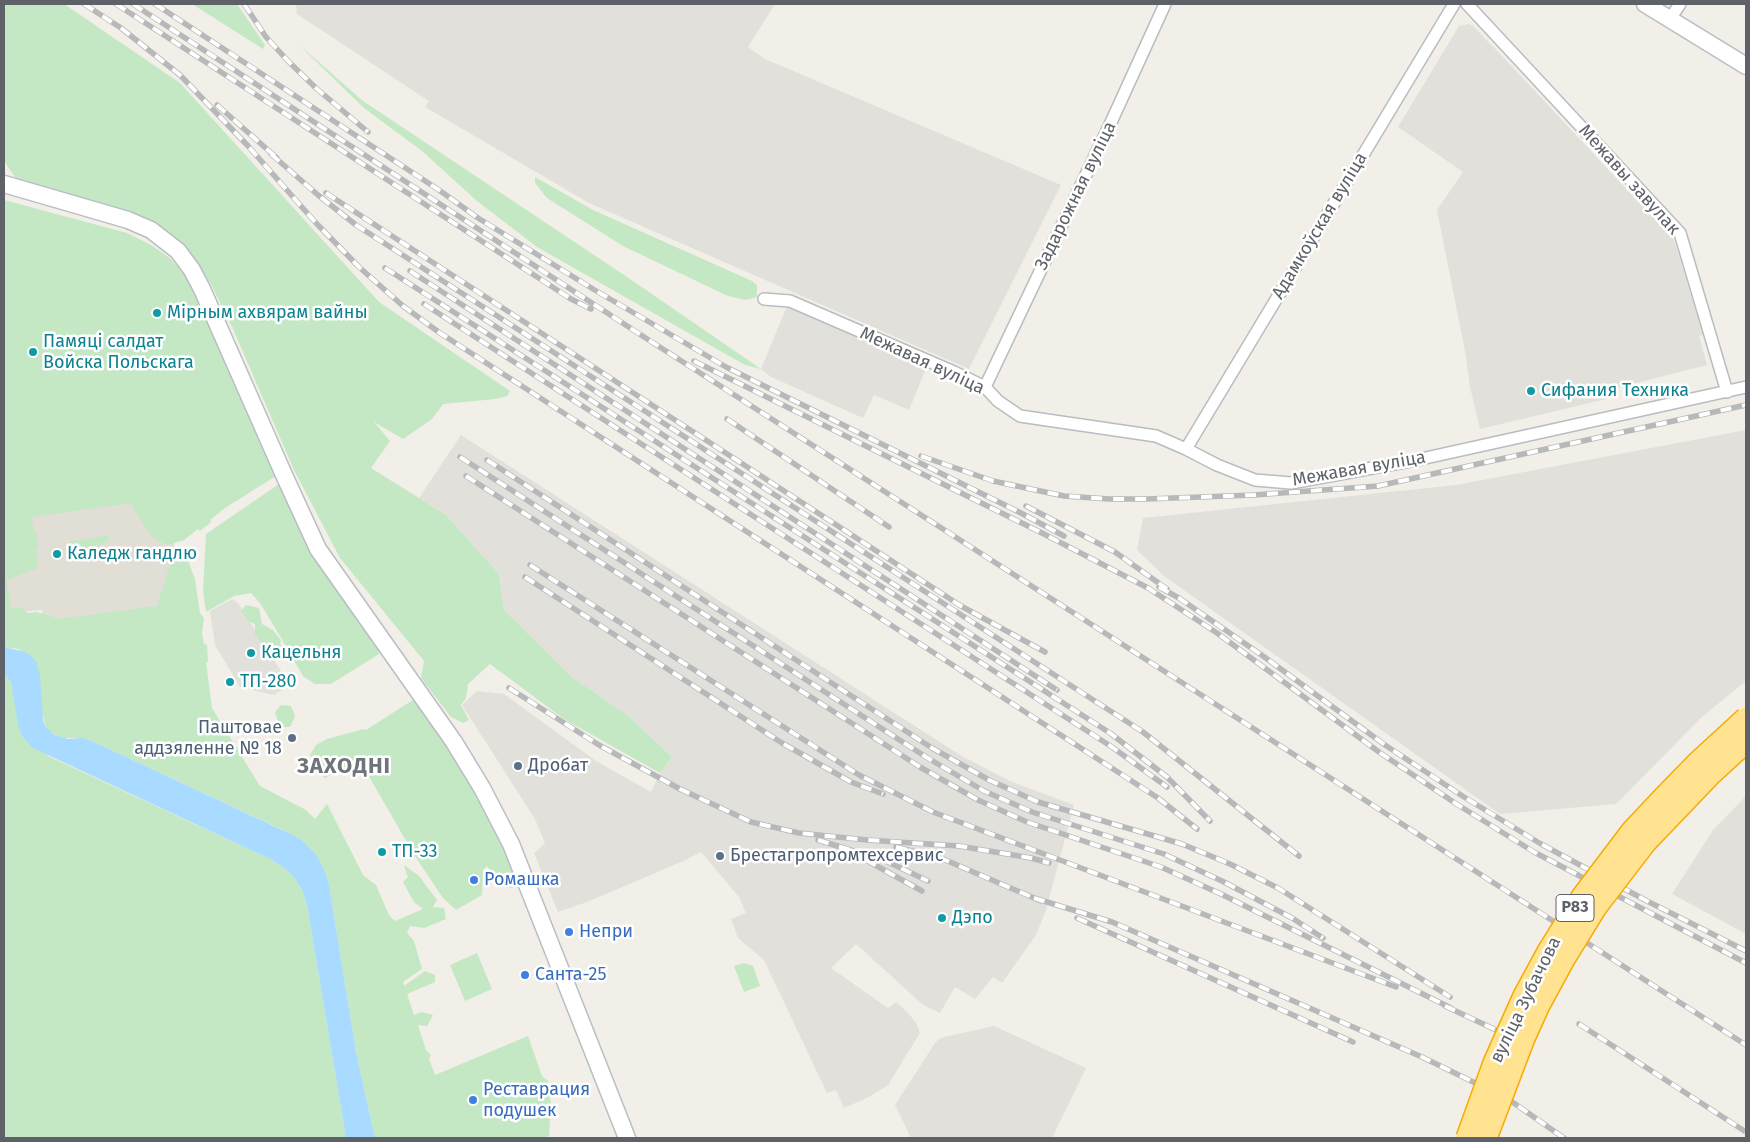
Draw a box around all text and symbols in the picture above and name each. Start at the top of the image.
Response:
street label: Задарожная вуліца [1031,118,1121,274]
street label: Межавы завулак [1574,120,1684,240]
street label: Адамкоўская вуліца [1268,149,1372,303]
place label: Мірным ахвярам вайны [167,302,368,324]
marker: Мірным ахвярам вайны [151,307,163,319]
street label: Межавая вуліца [856,323,988,399]
place label: Памяці салдат Войска Польскага [43,331,194,374]
marker: Памяці салдат Войска Польскага [27,346,39,358]
place label: Сифания Техника [1541,380,1689,402]
marker: Сифания Техника [1525,385,1537,397]
street label: Межавая вуліца [1291,447,1427,491]
place label: Каледж гандлю [67,543,197,565]
marker: Каледж гандлю [51,548,63,560]
place label: Кацельня [261,642,341,664]
marker: Кацельня [245,647,257,659]
place label: ТП-280 [240,671,296,693]
marker: ТП-280 [224,676,236,688]
place label: Паштовае аддзяленне № 18 [134,717,282,760]
marker: Паштовае аддзяленне № 18 [286,732,298,744]
district label: ЗАХОДНІ [296,754,392,780]
place label: Дробат [528,755,588,777]
marker: Дробат [512,760,524,772]
place label: ТП-33 [392,841,438,863]
place label: Брестагропромтехсервис [730,845,943,867]
marker: ТП-33 [376,846,388,858]
marker: Брестагропромтехсервис [714,850,726,862]
place label: Ромашка [484,869,559,891]
marker: Ромашка [468,874,480,886]
road number: Р83 [1556,894,1594,921]
place label: Дэпо [952,907,993,929]
marker: Дэпо [936,912,948,924]
place label: Непри [579,921,633,943]
marker: Непри [563,926,575,938]
street label: вуліца Зубачова [1486,933,1566,1067]
place label: Санта-25 [535,964,606,986]
marker: Санта-25 [519,969,531,981]
place label: Реставрация подушек [483,1079,590,1122]
marker: Реставрация подушек [467,1094,479,1106]

